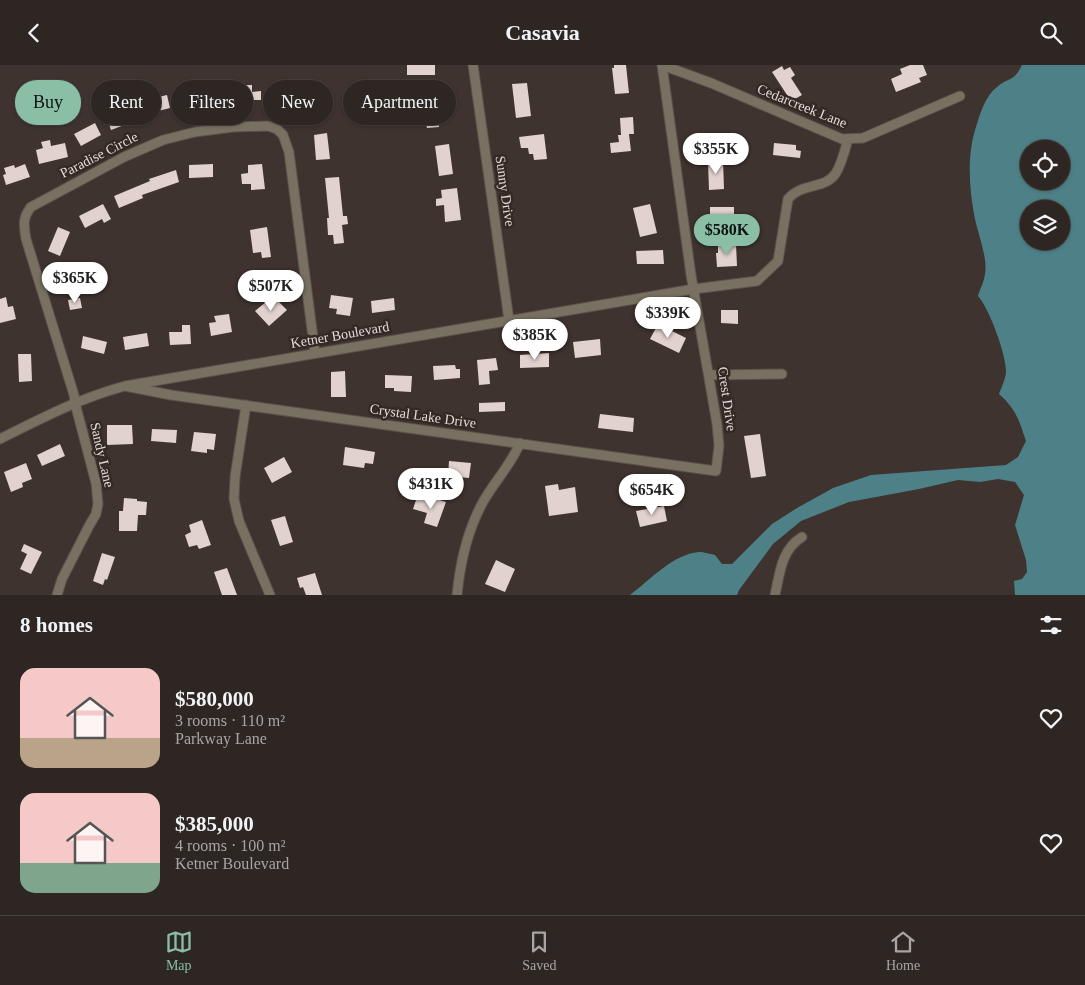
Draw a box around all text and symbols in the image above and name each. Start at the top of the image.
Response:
icon: back [20,19,48,47]
icon: search [1037,19,1065,47]
text: Casavia [505,20,580,45]
chip: Buy [15,80,81,125]
chip: Rent [91,80,161,125]
chip: Filters [171,80,253,125]
chip: New [263,80,333,125]
chip: Apartment [343,80,456,125]
street label: Cedarcreek Lane [755,81,849,131]
street label: Paradise Circle [58,129,140,181]
pin: $355K [681,133,751,175]
text: $355K [694,140,738,157]
map controls [1020,140,1070,250]
button: locate [1020,140,1070,190]
street label: Sunny Drive [493,155,517,227]
button: layers [1020,200,1070,250]
pin: $580K [692,213,762,256]
text: $580K [705,221,749,238]
pin: $365K [40,261,110,304]
text: $365K [53,269,97,286]
pin: $507K [236,269,306,312]
text: $507K [249,277,293,294]
pin: $339K [633,297,703,339]
text: $339K [646,304,690,321]
street label: Ketner Boulevard [289,319,391,351]
pin: $385K [500,319,570,361]
text: $385K [513,326,557,343]
street label: Crest Drive [715,366,739,432]
street label: Crystal Lake Drive [369,401,477,431]
street label: Sandy Lane [87,421,117,489]
pin: $431K [396,467,466,510]
pin: $654K [617,473,687,516]
text: $431K [409,475,453,492]
text: $654K [630,481,674,498]
icon: filters [1037,611,1065,639]
text: 8 homes [20,613,93,637]
text: $580,000 [175,687,254,711]
icon: home [60,688,120,748]
icon: heart [1037,704,1065,732]
text: 3 rooms · 110 m² [175,712,285,729]
text: Parkway Lane [175,730,267,747]
text: $385,000 [175,812,254,836]
icon: home [60,813,120,873]
icon: heart [1037,829,1065,857]
text: 4 rooms · 100 m² [175,837,286,854]
text: Ketner Boulevard [175,855,289,872]
tab: Map [165,928,193,974]
tab: Saved [522,928,556,974]
tab: Home [886,928,920,974]

